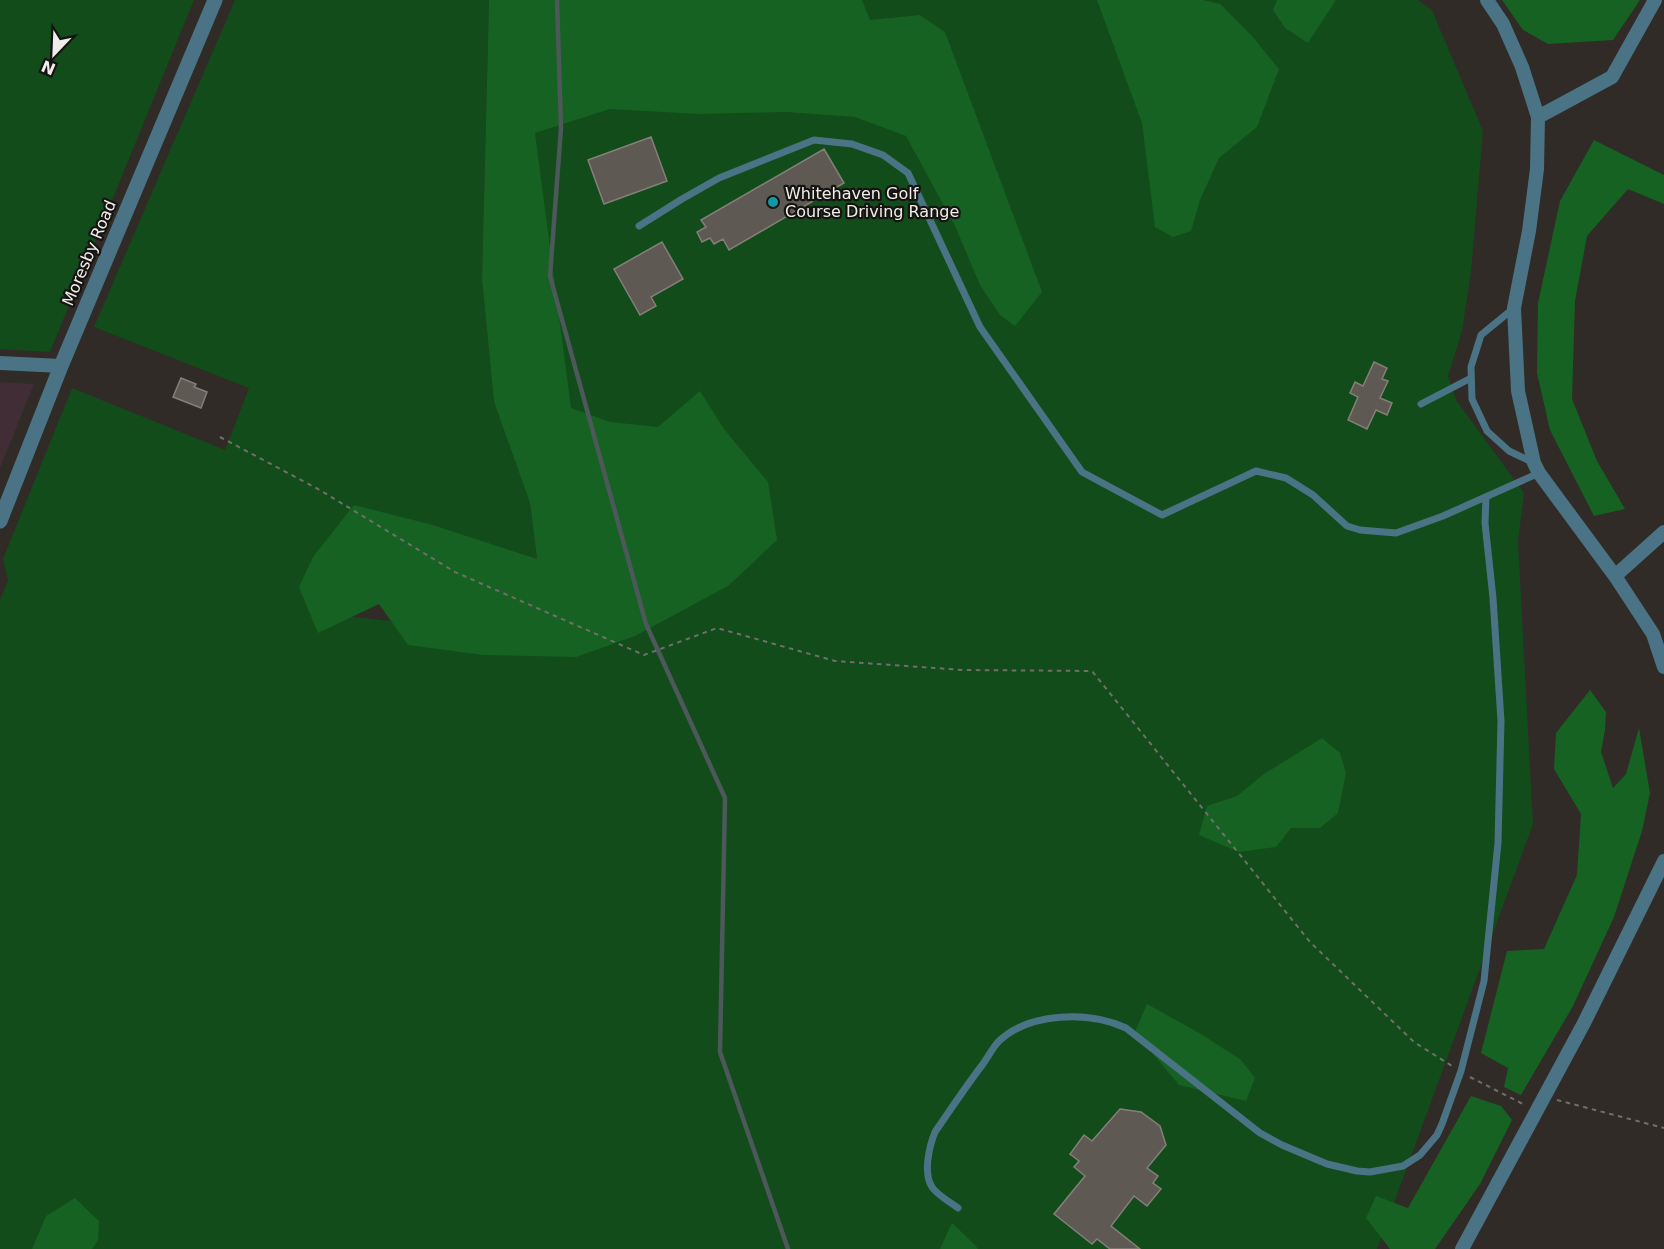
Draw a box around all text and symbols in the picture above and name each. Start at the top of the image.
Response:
north arrow [24,24,84,84]
text: N [38,56,58,79]
place label: Whitehaven Golf Course Driving Range [785,184,959,221]
marker: Whitehaven Golf Course Driving Range [766,195,780,209]
street label: Moresby Road [58,197,120,309]

